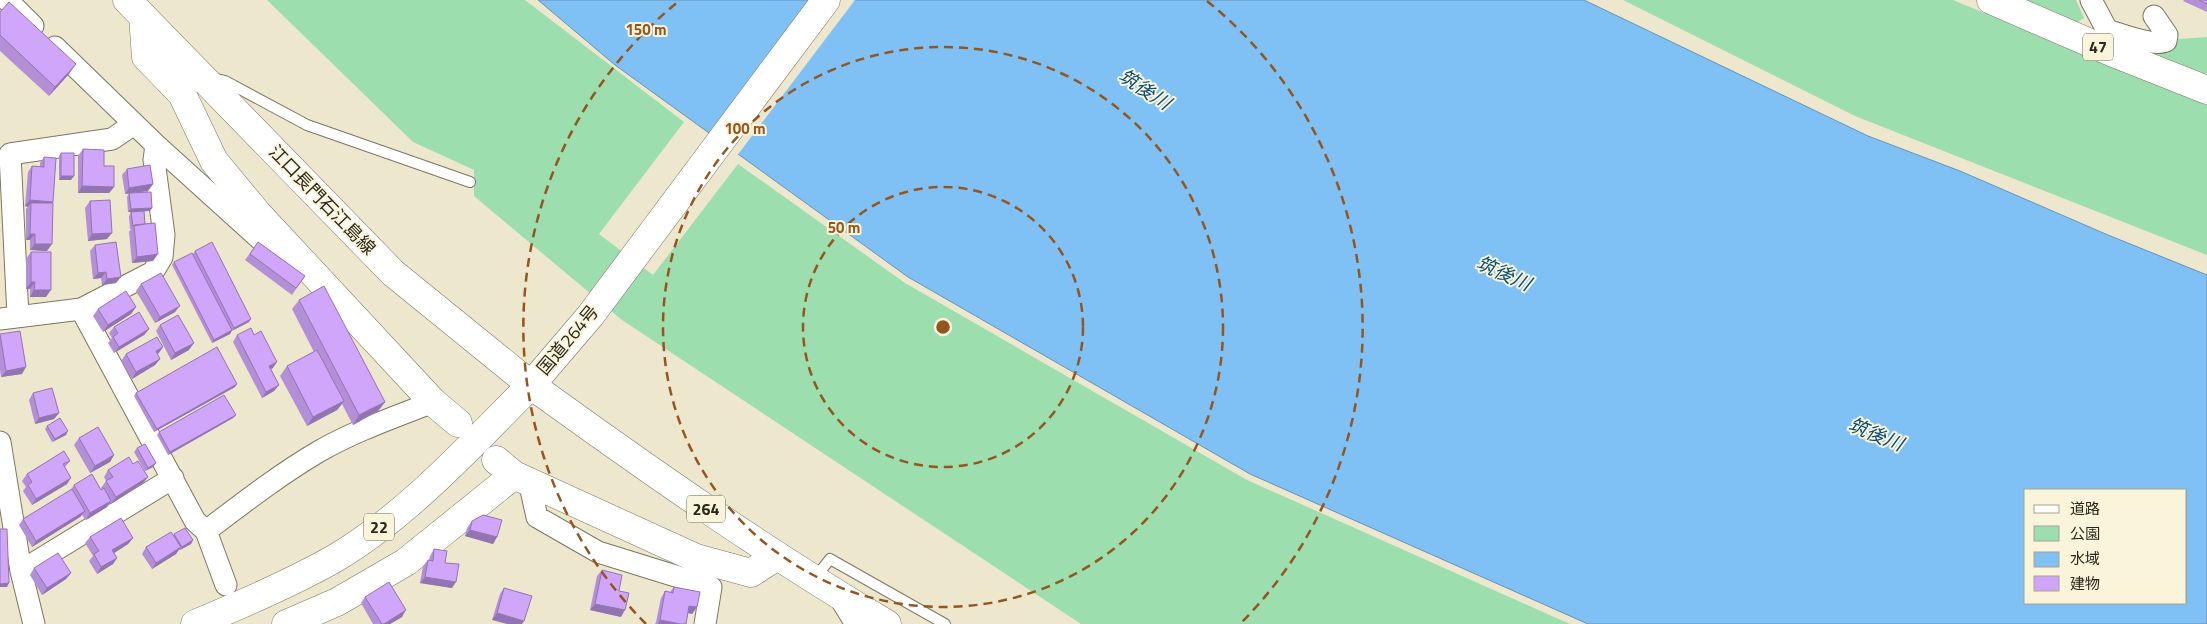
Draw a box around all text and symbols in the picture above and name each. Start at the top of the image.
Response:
text: 150 m [625,18,667,41]
road number: 47 [2083,34,2113,61]
water label: 筑後川 [1113,61,1179,117]
text: 100 m [724,117,766,140]
street label: 江口長門石江島線 [263,138,382,261]
text: 50 m [828,216,860,239]
water label: 筑後川 [1472,248,1538,298]
street label: 国道264号 [530,299,605,381]
centre of rings [934,318,952,336]
water label: 筑後川 [1844,409,1910,458]
legend [2024,489,2187,604]
road number: 264 [687,496,725,522]
text: 道路 [2070,497,2100,520]
road number: 22 [364,514,394,540]
text: 公園 [2070,522,2100,545]
text: 水域 [2070,547,2100,570]
text: 建物 [2070,572,2100,595]

